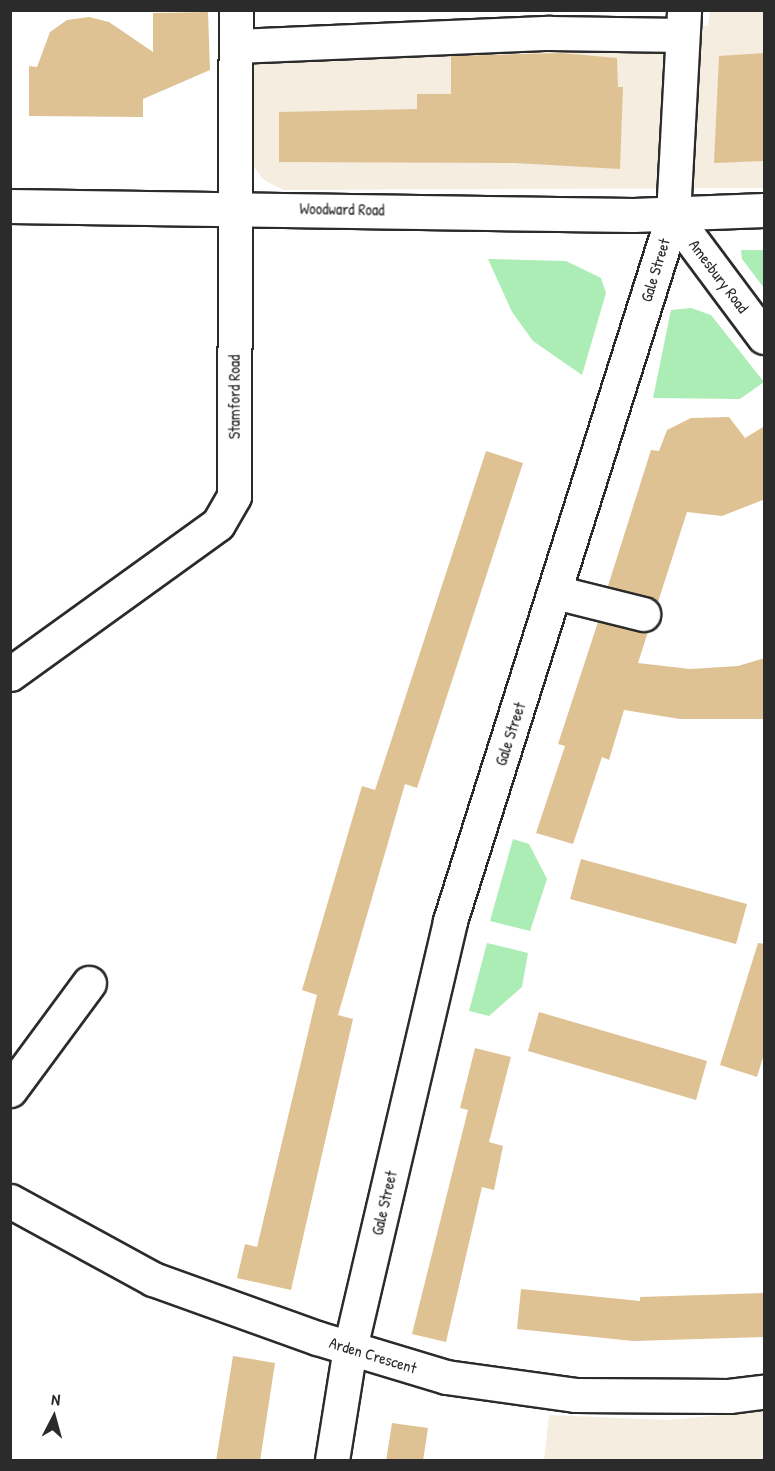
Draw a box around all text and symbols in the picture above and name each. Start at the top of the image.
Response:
street label: Woodward Road [299,199,385,219]
street label: Amesbury Road [685,235,753,317]
street label: Gale Street [636,236,674,304]
street label: Stamford Road [224,355,244,439]
street label: Gale Street [491,700,529,768]
street label: Gale Street [367,1169,401,1237]
street label: Arden Crescent [327,1333,419,1377]
north arrow [24,1387,84,1447]
text: N [50,1388,61,1410]

